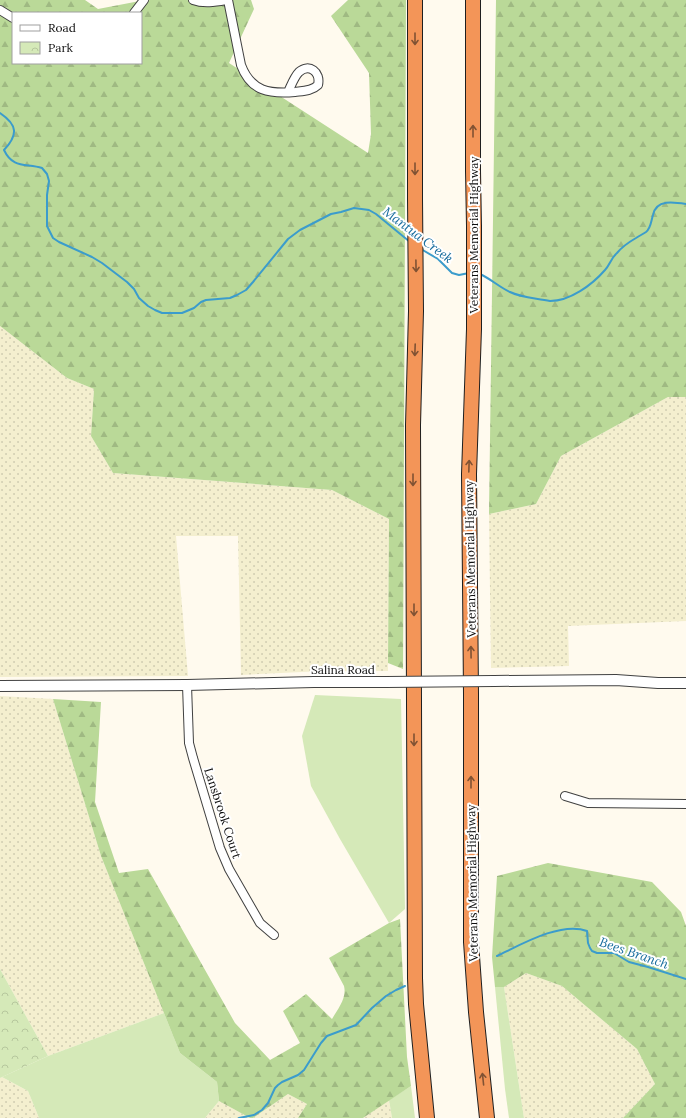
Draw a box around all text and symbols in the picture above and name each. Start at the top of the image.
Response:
legend [12,12,142,64]
text: Road [48,20,76,35]
one-way arrow [411,32,419,45]
text: Park [48,40,74,55]
one-way arrow [469,125,477,138]
street label: Veterans Memorial Highway [466,156,481,315]
one-way arrow [411,162,419,175]
water label: Mantua Creek [379,203,457,267]
one-way arrow [412,259,420,272]
one-way arrow [411,343,419,356]
one-way arrow [466,460,473,473]
one-way arrow [409,473,417,486]
street label: Veterans Memorial Highway [461,480,479,639]
one-way arrow [410,603,418,616]
one-way arrow [467,646,475,659]
street label: Salina Road [311,662,375,677]
one-way arrow [410,733,418,746]
street label: Lansbrook Court [201,766,245,861]
one-way arrow [467,776,475,789]
street label: Veterans Memorial Highway [463,804,481,963]
water label: Bees Branch [597,933,671,973]
one-way arrow [479,1073,487,1086]

